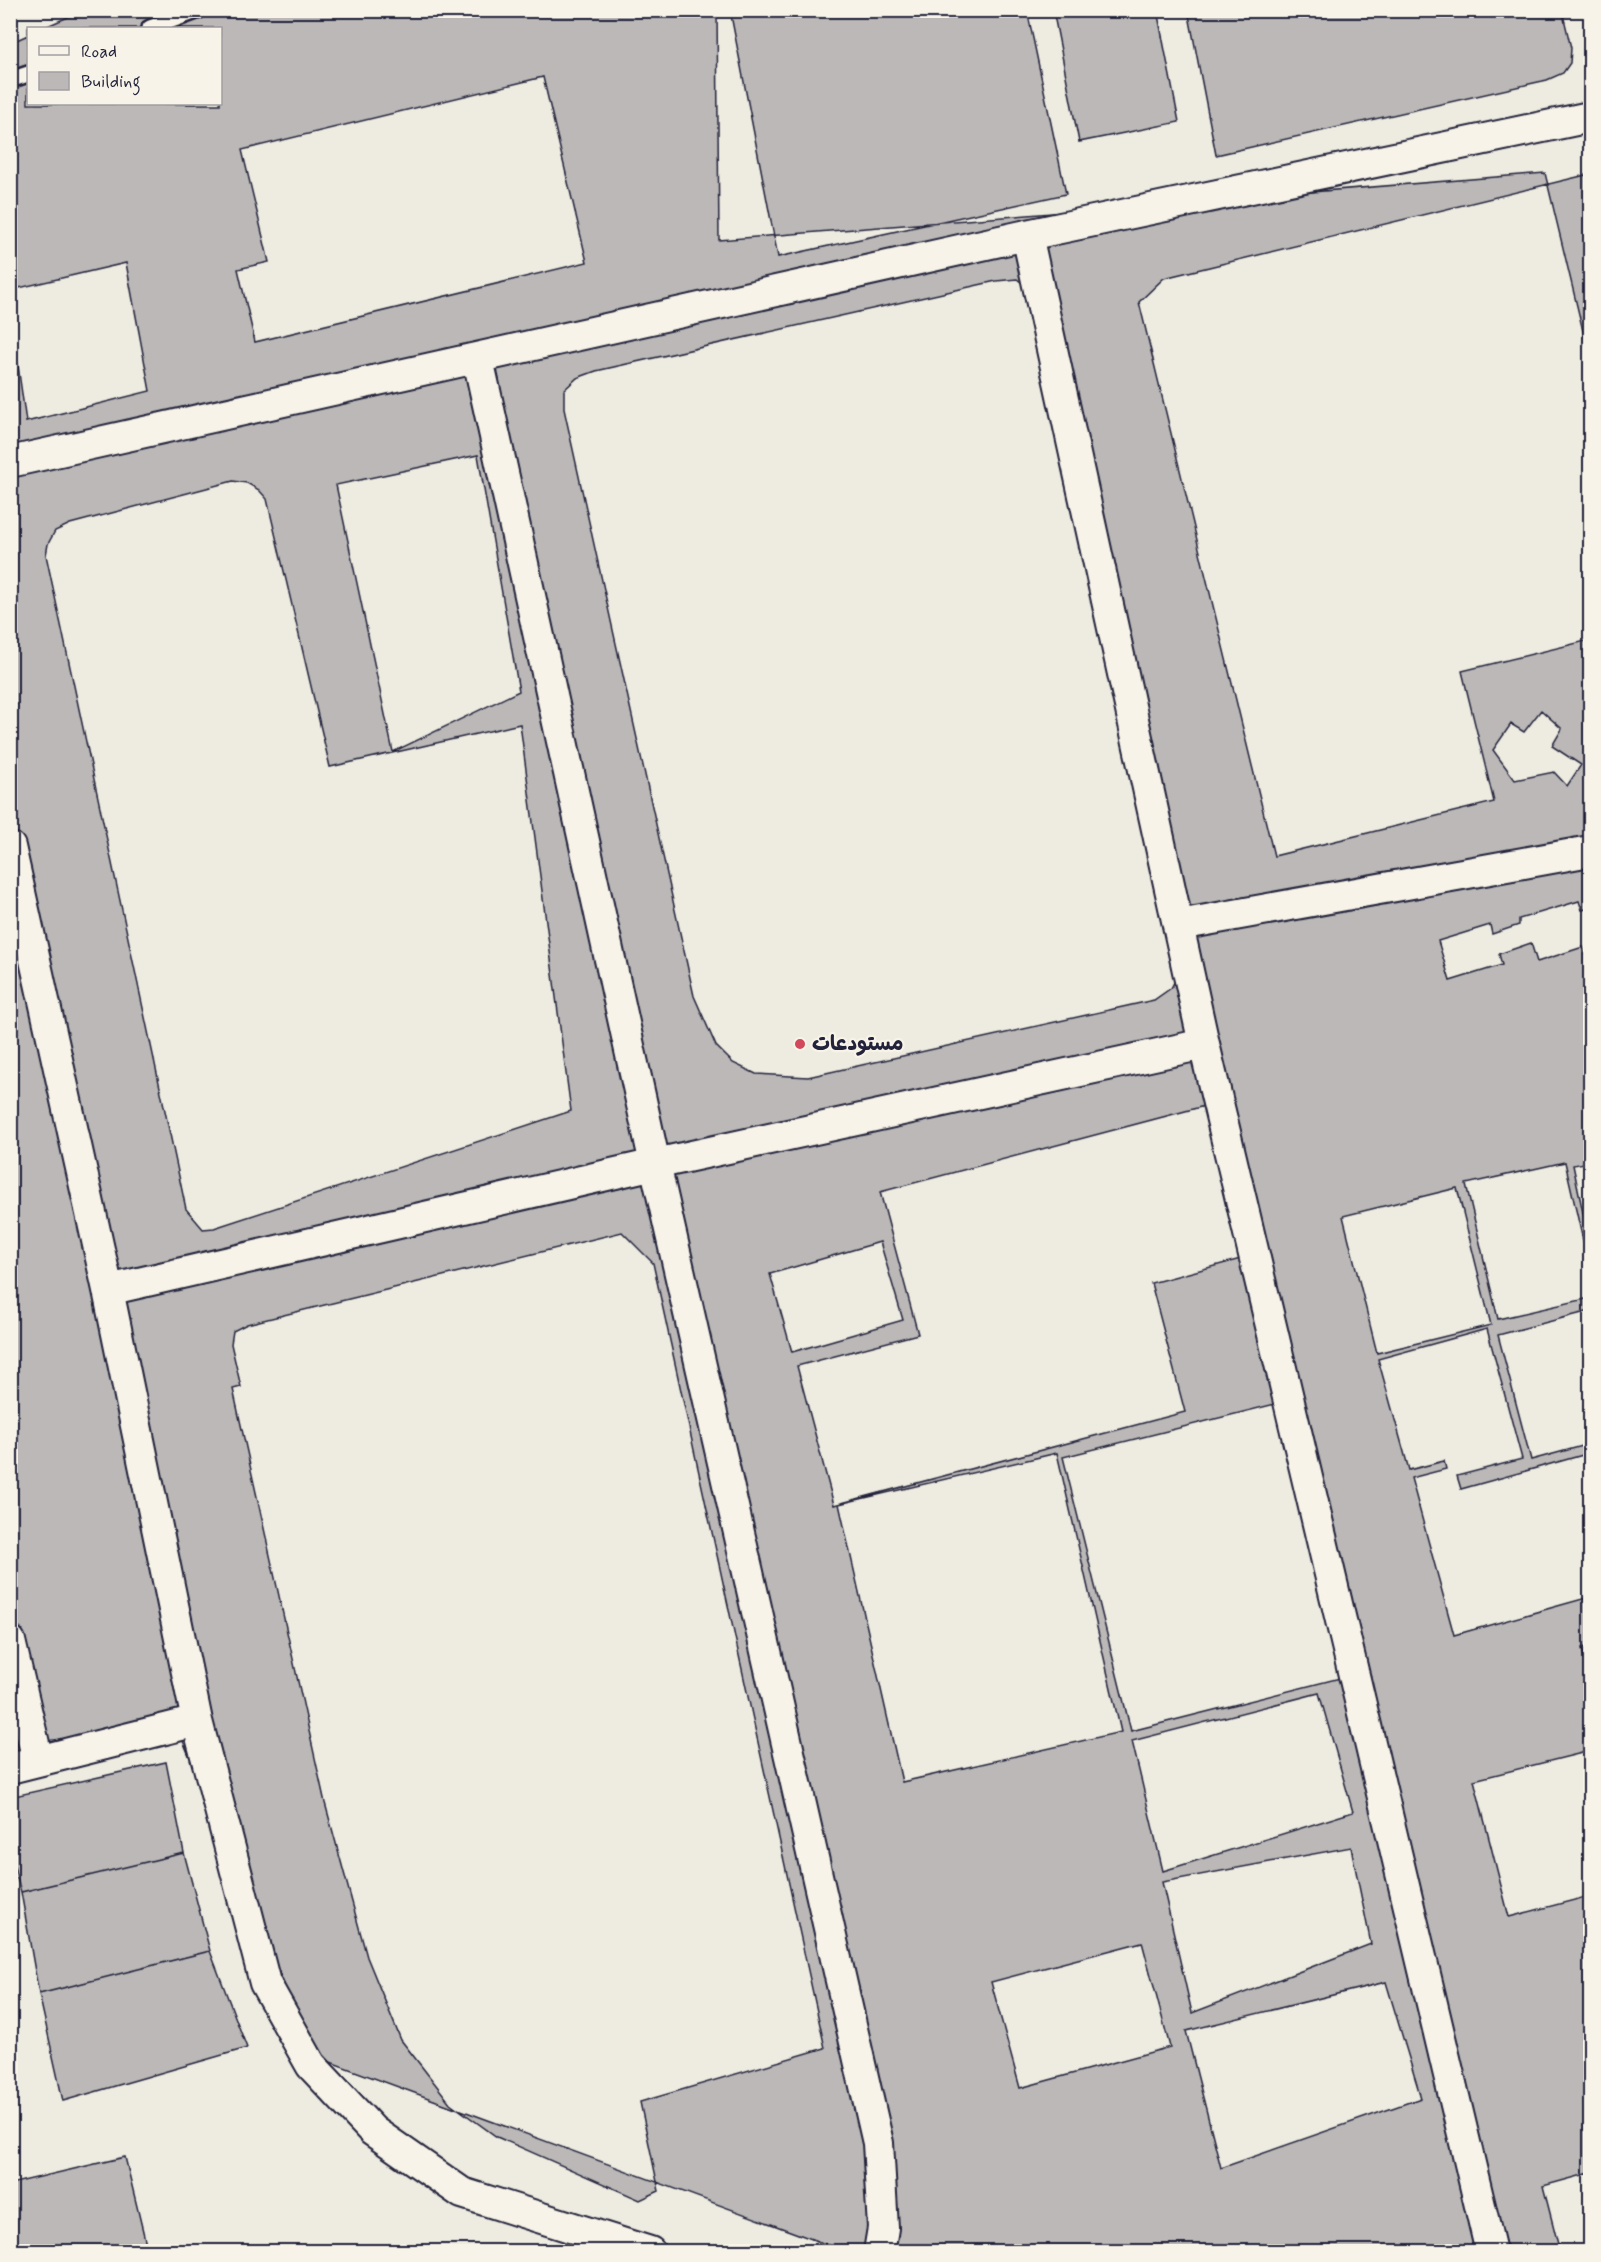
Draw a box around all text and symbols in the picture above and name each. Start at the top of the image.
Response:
legend [27,27,222,105]
text: Road [81,40,117,64]
text: Building [81,70,141,96]
place label: مستودعات [812,1030,903,1058]
marker: مستودعات [793,1037,807,1051]

